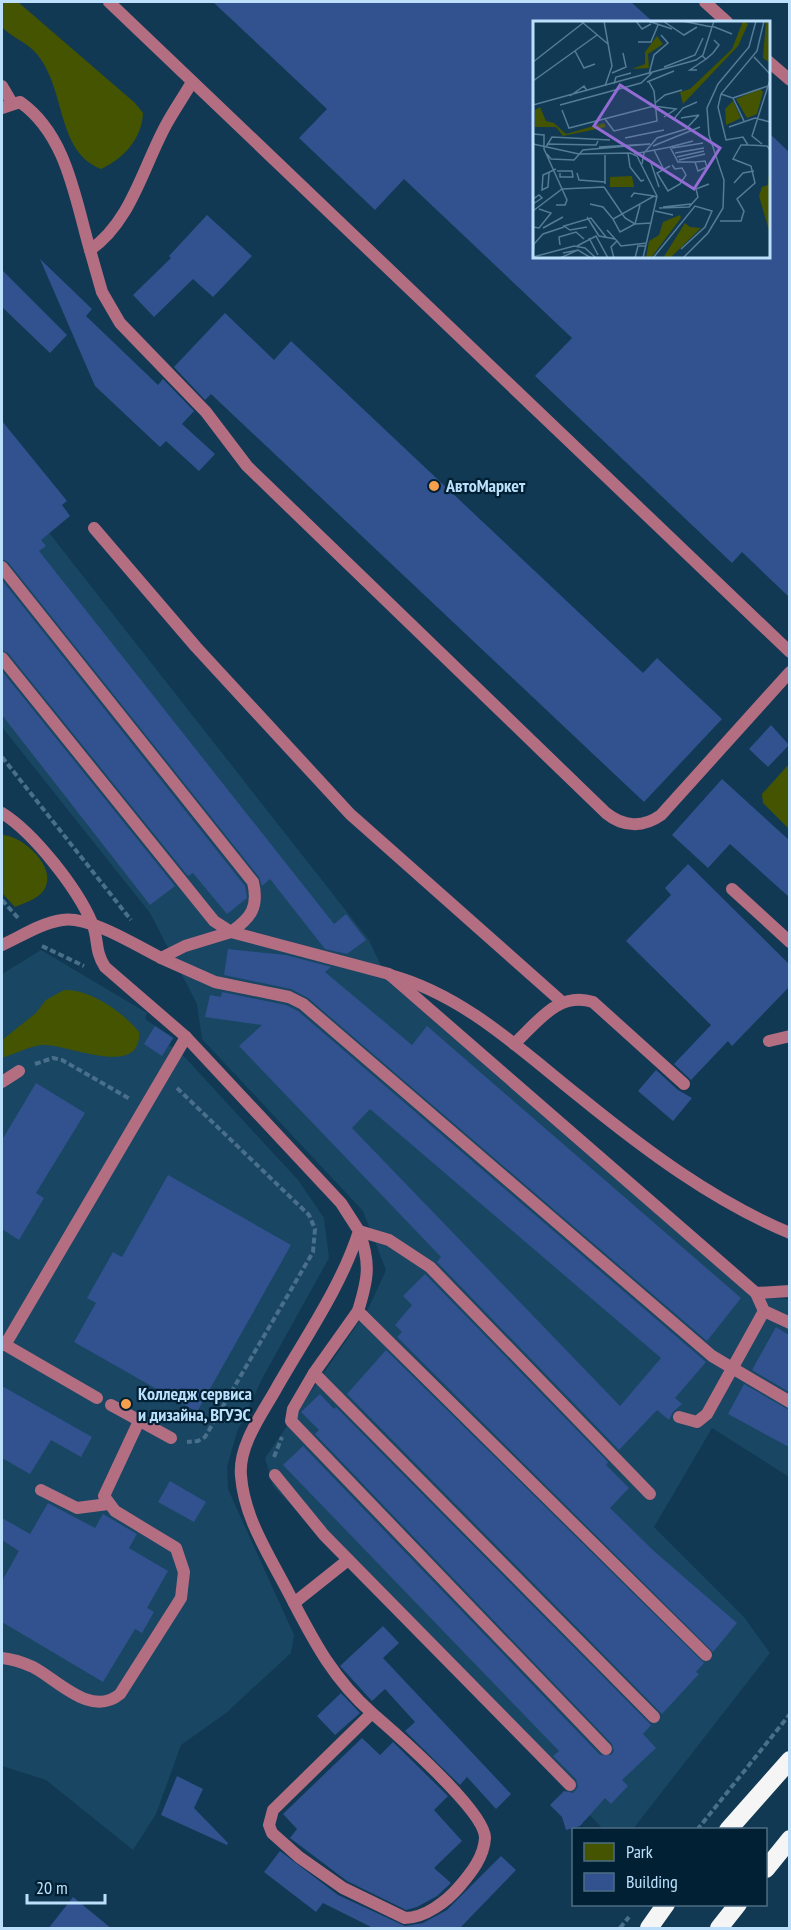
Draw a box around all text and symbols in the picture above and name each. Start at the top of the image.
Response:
inset map [533,21,770,258]
place label: АвтоМаркет [445,474,526,497]
marker: АвтоМаркет [427,479,441,493]
place label: Колледж сервиса и дизайна, ВГУЭС [138,1382,252,1426]
marker: Колледж сервиса и дизайна, ВГУЭС [119,1397,133,1411]
legend [572,1828,767,1906]
text: Park [626,1840,653,1863]
scale bar [27,1867,105,1905]
text: Building [626,1870,678,1893]
text: 20 m [36,1876,68,1899]

